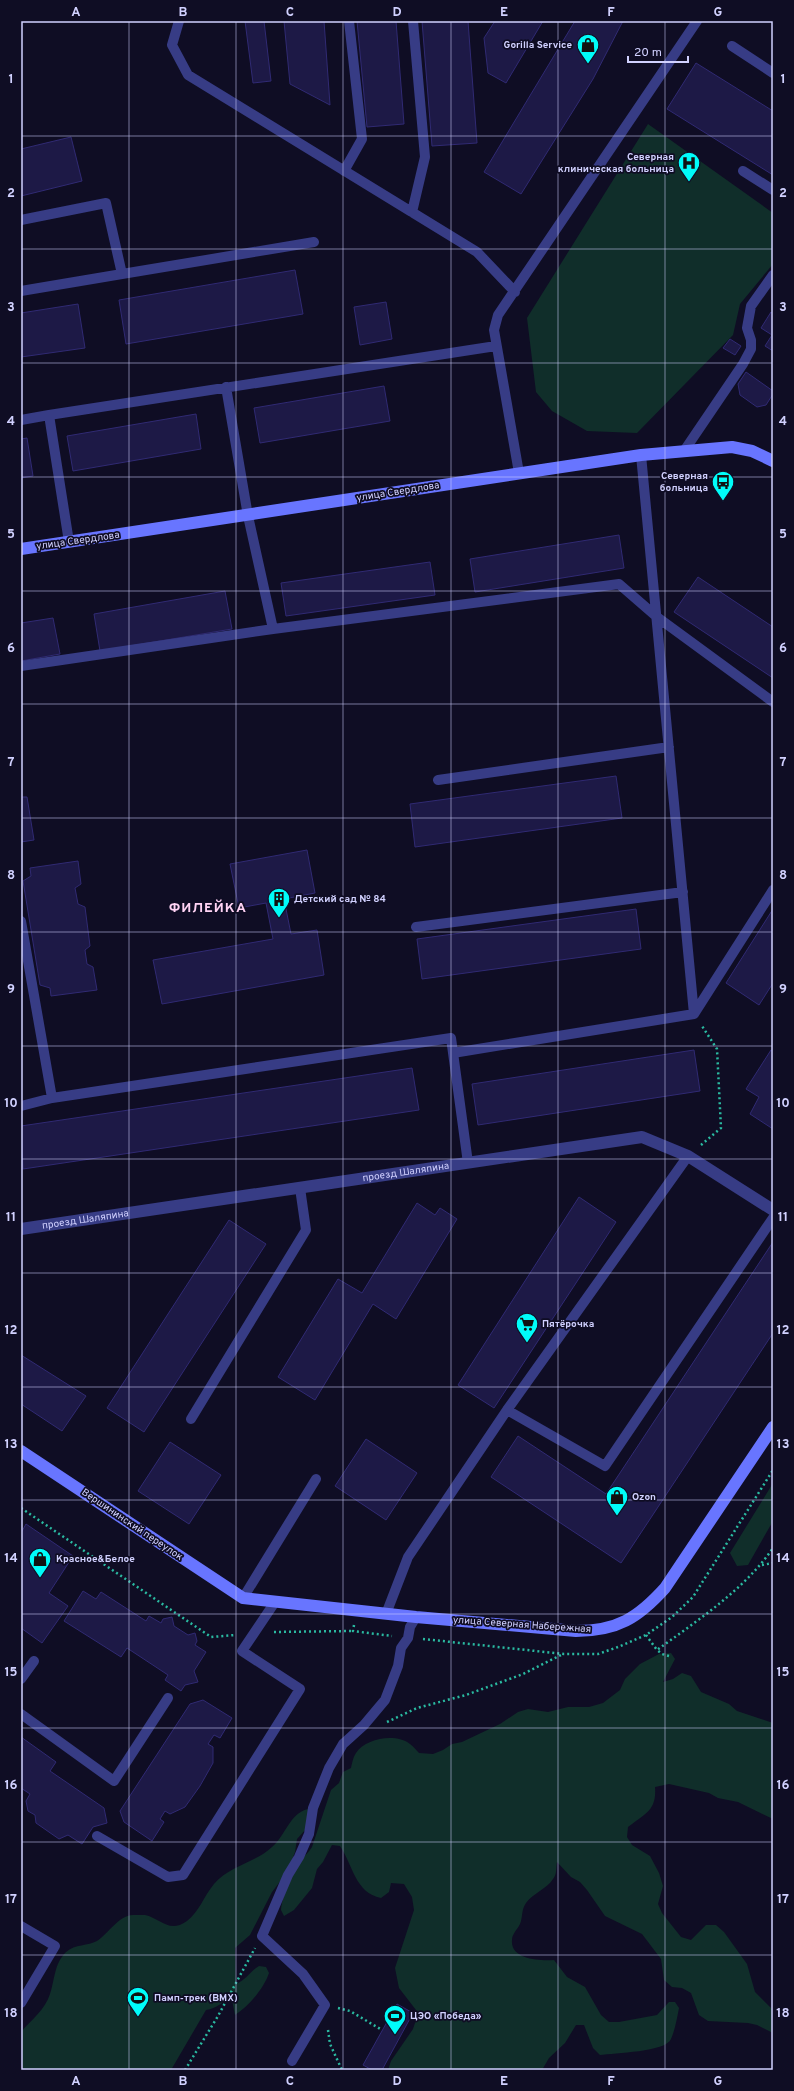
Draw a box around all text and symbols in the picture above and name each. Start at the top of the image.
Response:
text: A [71,5,81,21]
text: B [179,5,188,21]
text: C [286,5,294,21]
text: D [392,5,402,21]
text: E [500,5,508,21]
text: F [607,5,615,21]
text: G [714,5,723,21]
shop icon: Gorilla Service [575,32,601,65]
scale bar [628,38,688,64]
place label: Gorilla Service [504,39,572,52]
text: 20 m [634,45,662,61]
text: 1 [8,72,14,88]
text: 1 [780,72,786,88]
hospital icon: Северная клиническая больница [676,150,702,183]
place label: Северная клиническая больница [558,151,674,176]
text: 2 [7,186,15,202]
text: 2 [779,186,787,202]
text: 3 [7,300,15,316]
text: 3 [779,300,787,316]
text: 4 [7,414,15,430]
text: 4 [779,414,787,430]
bus stop icon: Северная больница [710,469,736,502]
place label: Северная больница [660,470,708,495]
street label: улица Свердлова [356,479,440,505]
text: 5 [7,527,15,543]
text: 5 [779,527,787,543]
street label: улица Свердлова [36,529,120,553]
text: 6 [7,641,15,657]
text: 6 [779,641,787,657]
text: 7 [8,755,15,771]
text: 7 [780,755,787,771]
text: 8 [7,868,15,884]
text: 8 [779,868,787,884]
building icon: Детский сад № 84 [266,886,292,919]
place label: Детский сад № 84 [294,893,386,906]
district label: ФИЛЕЙКА [169,899,247,917]
text: 9 [7,982,15,998]
text: 9 [779,982,787,998]
text: 10 [4,1096,18,1112]
text: 10 [776,1096,790,1112]
street label: проезд Шаляпина [362,1159,450,1185]
street label: проезд Шаляпина [41,1207,130,1232]
text: 11 [6,1210,16,1226]
text: 11 [778,1210,788,1226]
supermarket icon: Пятёрочка [514,1311,540,1344]
place label: Пятёрочка [542,1318,594,1331]
text: 12 [4,1323,18,1339]
text: 12 [776,1323,790,1339]
text: 13 [5,1437,18,1453]
text: 13 [777,1437,790,1453]
shop icon: Ozon [604,1484,630,1517]
street label: Вершининский переулок [79,1486,186,1564]
place label: Ozon [632,1491,656,1504]
shop icon: Красное&Белое [27,1546,53,1579]
text: 14 [4,1551,18,1567]
text: 14 [776,1551,790,1567]
place label: Красное&Белое [56,1553,135,1566]
street label: улица Северная Набережная [452,1614,592,1636]
text: 15 [4,1665,18,1681]
text: 15 [776,1665,790,1681]
text: 16 [4,1778,18,1794]
text: 16 [776,1778,790,1794]
text: 17 [5,1892,17,1908]
text: 17 [777,1892,789,1908]
sports icon: Памп-трек (BMX) [125,1985,151,2018]
place label: Памп-трек (BMX) [154,1992,238,2005]
sports icon: ЦЭО «Победа» [382,2003,408,2036]
text: 18 [4,2006,18,2022]
text: 18 [776,2006,790,2022]
place label: ЦЭО «Победа» [410,2010,482,2023]
text: A [71,2074,81,2090]
text: B [179,2074,188,2090]
text: C [286,2074,294,2090]
text: D [392,2074,402,2090]
text: E [500,2074,508,2090]
text: F [607,2074,615,2090]
text: G [714,2074,723,2090]

